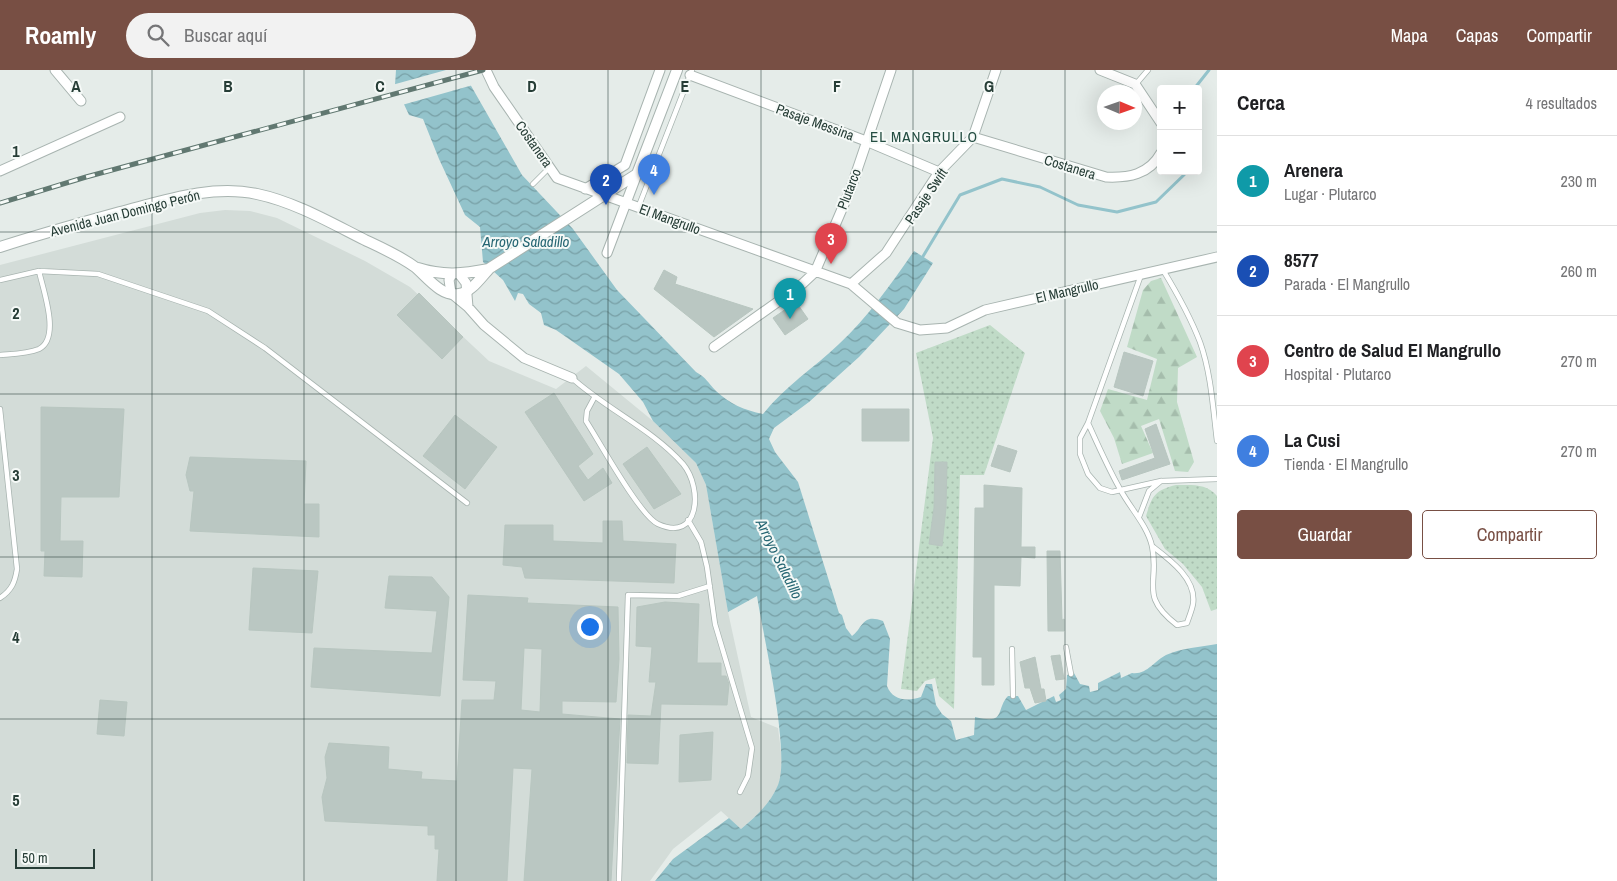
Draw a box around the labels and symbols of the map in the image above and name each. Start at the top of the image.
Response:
text: A [71,75,81,97]
text: B [223,75,233,97]
text: C [375,75,385,97]
text: D [527,75,537,97]
text: E [681,75,690,97]
text: F [833,75,841,97]
text: G [984,75,994,97]
north arrow [1097,85,1142,130]
street label: Pasaje Messina [774,100,857,145]
street label: Costanera [511,117,557,171]
district label: EL MANGRULLO [870,126,978,147]
text: 1 [12,140,20,162]
street label: Costanera [1042,151,1099,184]
pin: 4 [638,154,670,195]
pin: 2 [590,164,622,205]
street label: Pasaje Swift [901,165,951,227]
street label: Plutarco [833,166,865,212]
street label: Avenida Juan Domingo Perón [47,186,202,241]
street label: El Mangrullo [637,200,703,238]
pin: 3 [815,223,847,264]
water label: Arroyo Saladillo [482,231,570,252]
street label: El Mangrullo [1034,275,1100,307]
pin: 1 [774,278,806,319]
text: 2 [12,302,20,324]
text: 3 [12,464,20,486]
water label: Arroyo Saladillo [751,514,808,603]
your location [577,614,603,640]
text: 4 [12,626,20,648]
text: 5 [12,789,20,811]
scale bar [15,846,95,869]

